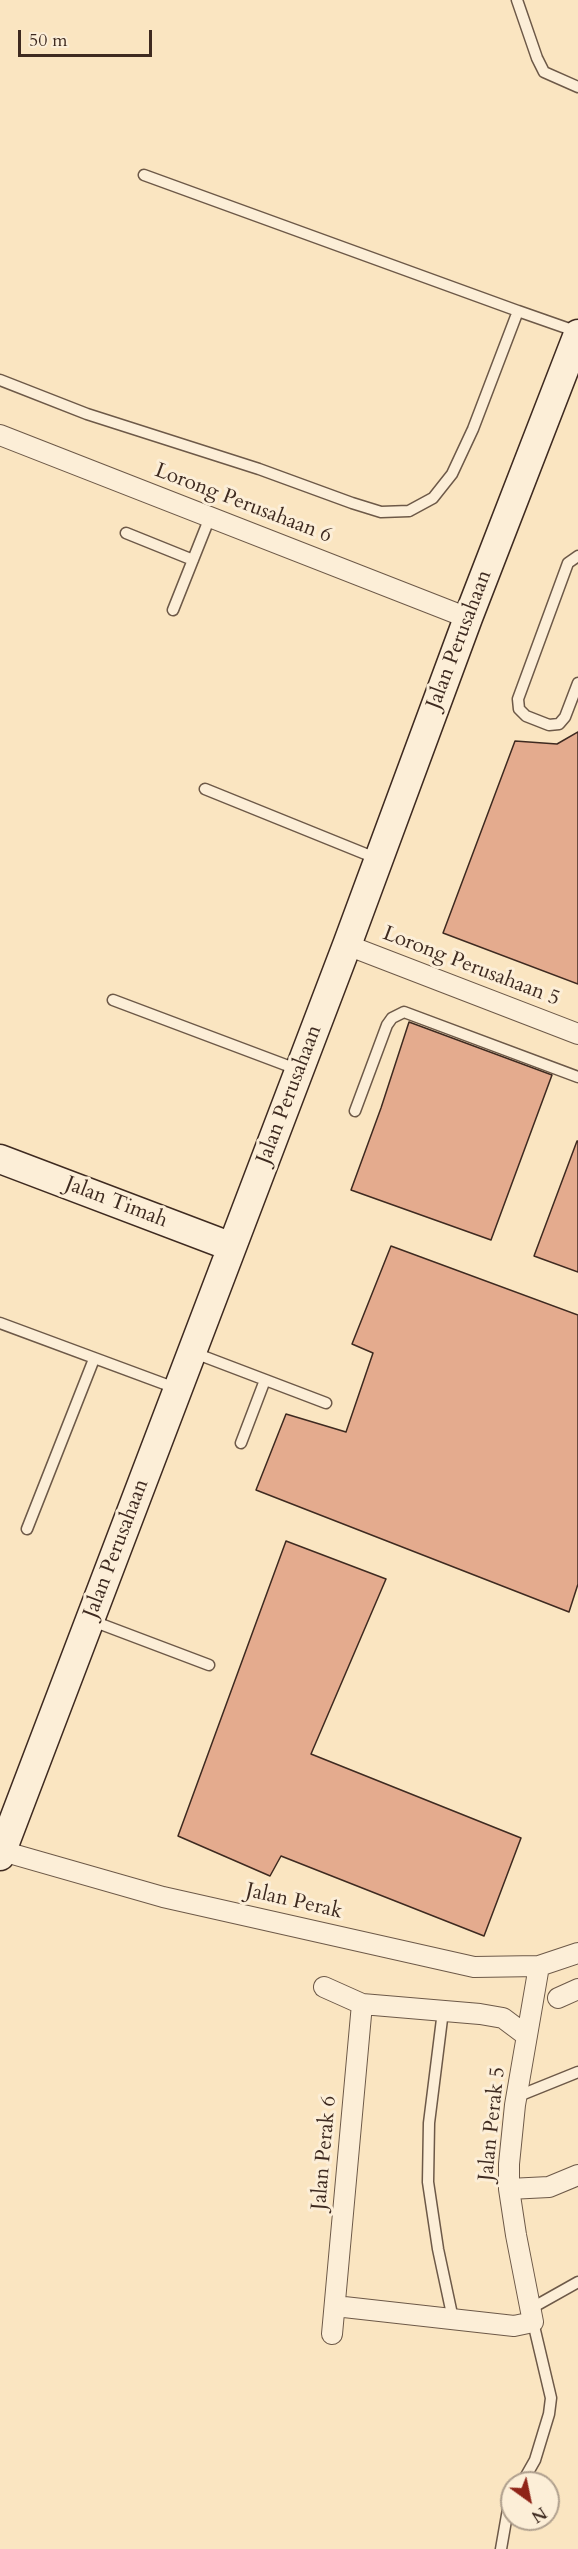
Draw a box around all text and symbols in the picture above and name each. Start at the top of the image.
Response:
scale bar [21,18,154,56]
text: 50 m [29,28,68,53]
street label: Lorong Perusahaan 6 [151,459,335,549]
street label: Jalan Perusahaan [422,567,498,713]
street label: Lorong Perusahaan 5 [379,922,563,1012]
street label: Jalan Perusahaan [252,1022,328,1168]
street label: Jalan Timah [61,1172,171,1234]
street label: Jalan Perusahaan [79,1476,155,1622]
street label: Jalan Perak [243,1879,345,1925]
street label: Jalan Perak 5 [474,2066,512,2182]
street label: Jalan Perak 6 [307,2095,343,2211]
north arrow [500,2471,560,2531]
text: N [527,2501,551,2527]

